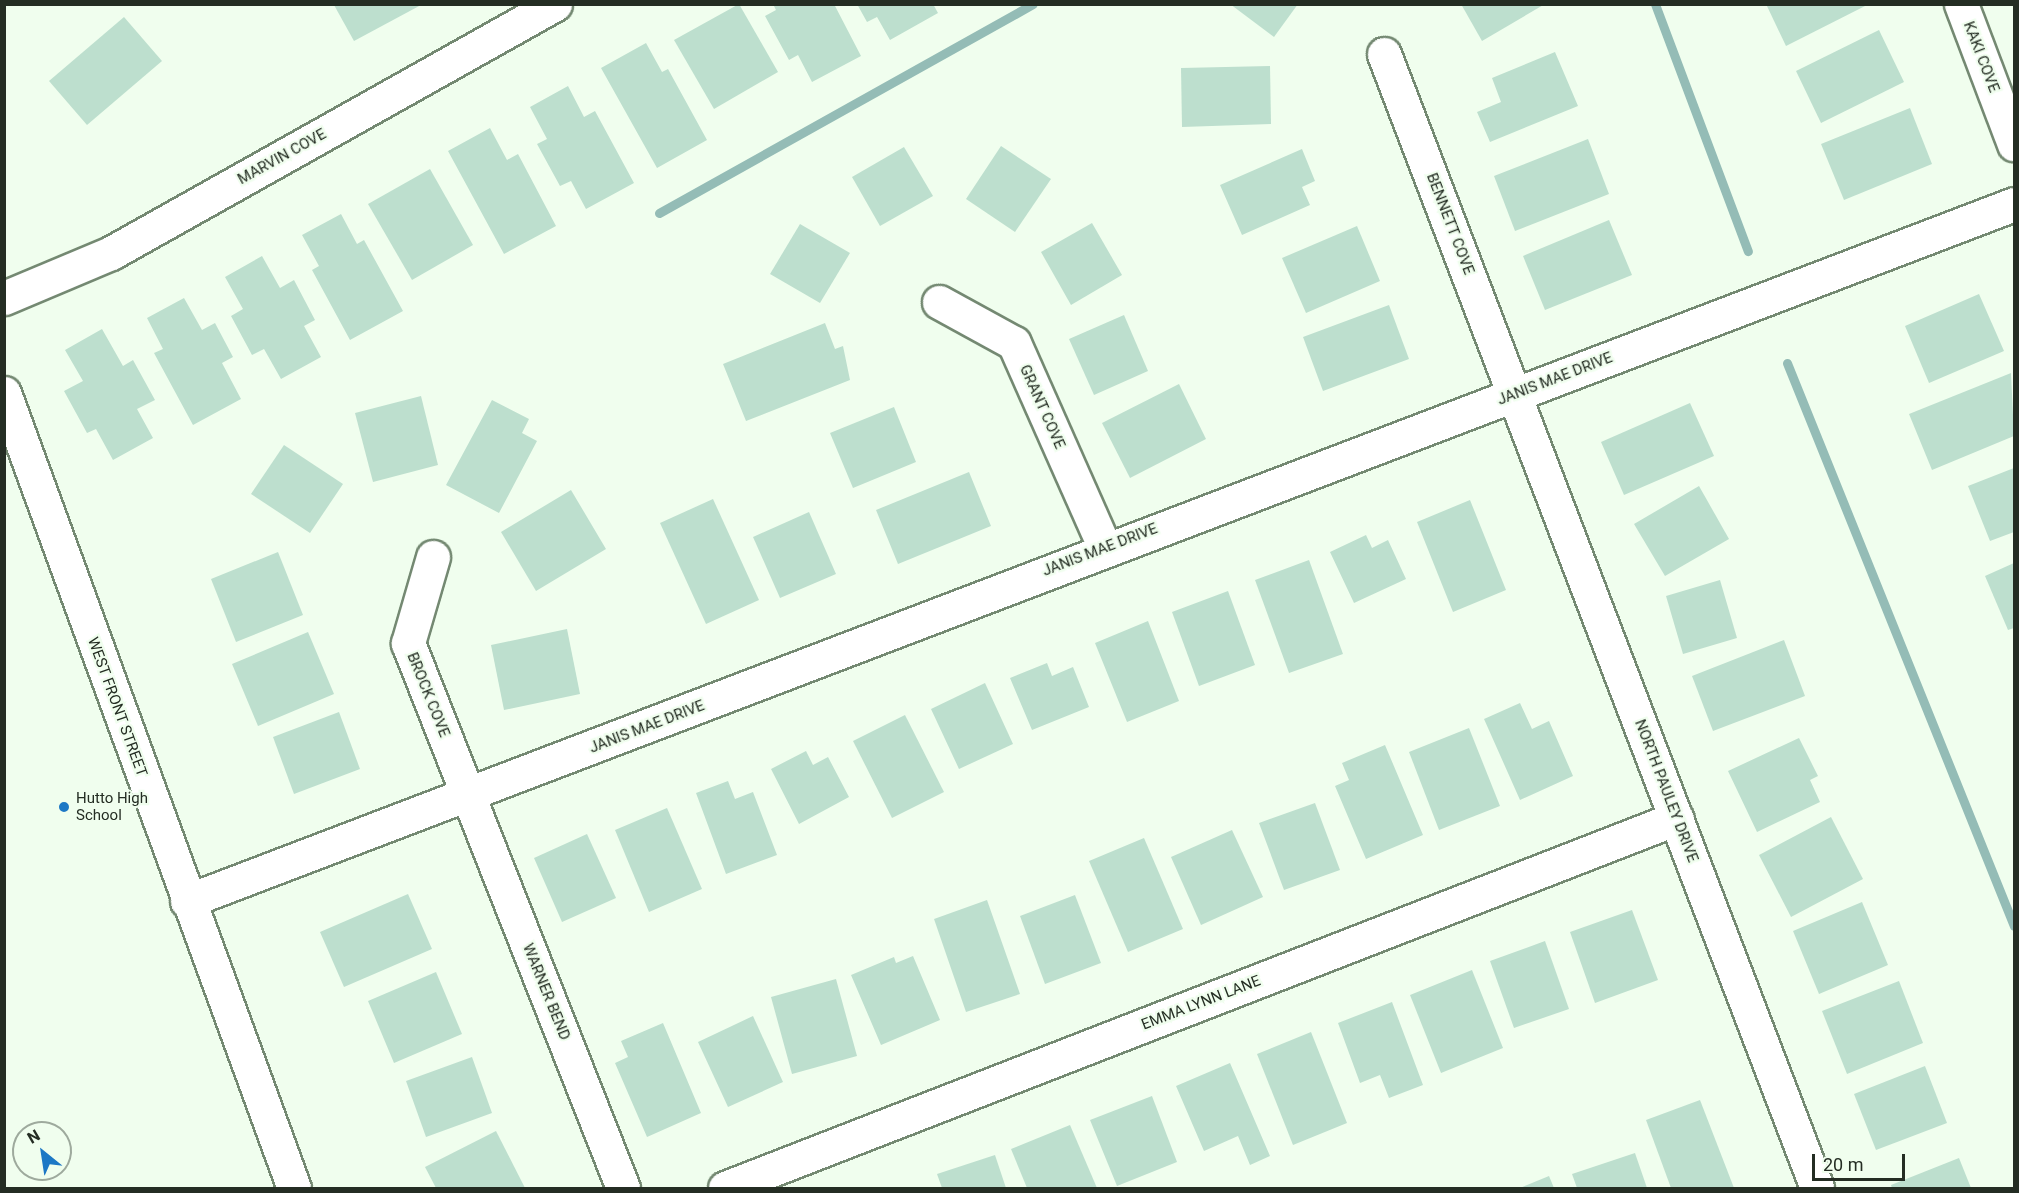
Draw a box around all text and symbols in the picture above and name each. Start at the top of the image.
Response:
street label: KAKI COVE [1959,19,2003,95]
street label: MARVIN COVE [235,125,329,189]
street label: BENNETT COVE [1422,171,1478,277]
street label: JANIS MAE DRIVE [1495,349,1615,409]
street label: GRANT COVE [1015,362,1069,452]
street label: JANIS MAE DRIVE [1040,520,1160,580]
street label: WEST FRONT STREET [83,635,151,779]
street label: BROCK COVE [403,650,453,740]
street label: JANIS MAE DRIVE [587,697,707,757]
street label: NORTH PAULEY DRIVE [1630,717,1702,865]
place label: Hutto High School [76,789,148,824]
marker: Hutto High School [57,800,71,814]
street label: WARNER BEND [518,941,574,1043]
street label: EMMA LYNN LANE [1139,972,1263,1034]
north arrow [12,1121,72,1181]
text: N [24,1126,43,1148]
scale bar [1815,1142,1908,1180]
text: 20 m [1823,1154,1863,1175]

